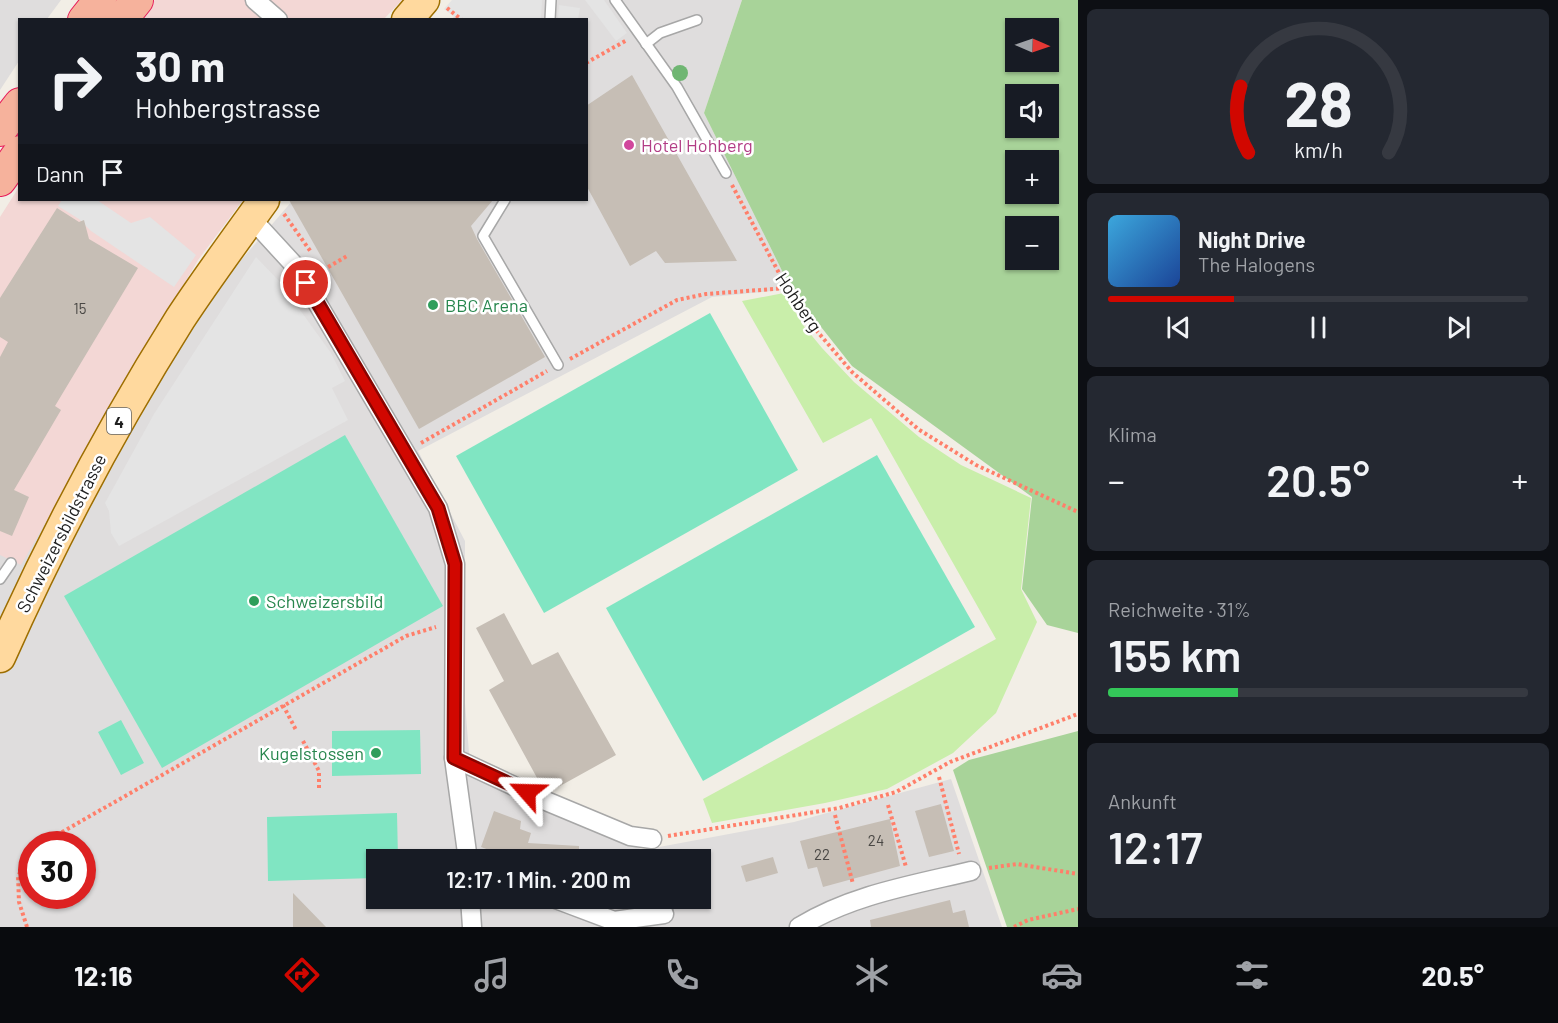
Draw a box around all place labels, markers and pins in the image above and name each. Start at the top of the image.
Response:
place label: Hotel Hohberg [641,134,753,156]
marker: Hotel Hohberg [622,138,636,152]
pin [280,257,331,308]
place label: BBC Arena [445,294,528,316]
marker: BBC Arena [426,298,440,312]
place label: Schweizersbild [266,590,383,612]
marker: Schweizersbild [247,594,261,608]
place label: Kugelstossen [259,742,364,764]
marker: Kugelstossen [369,746,383,760]

